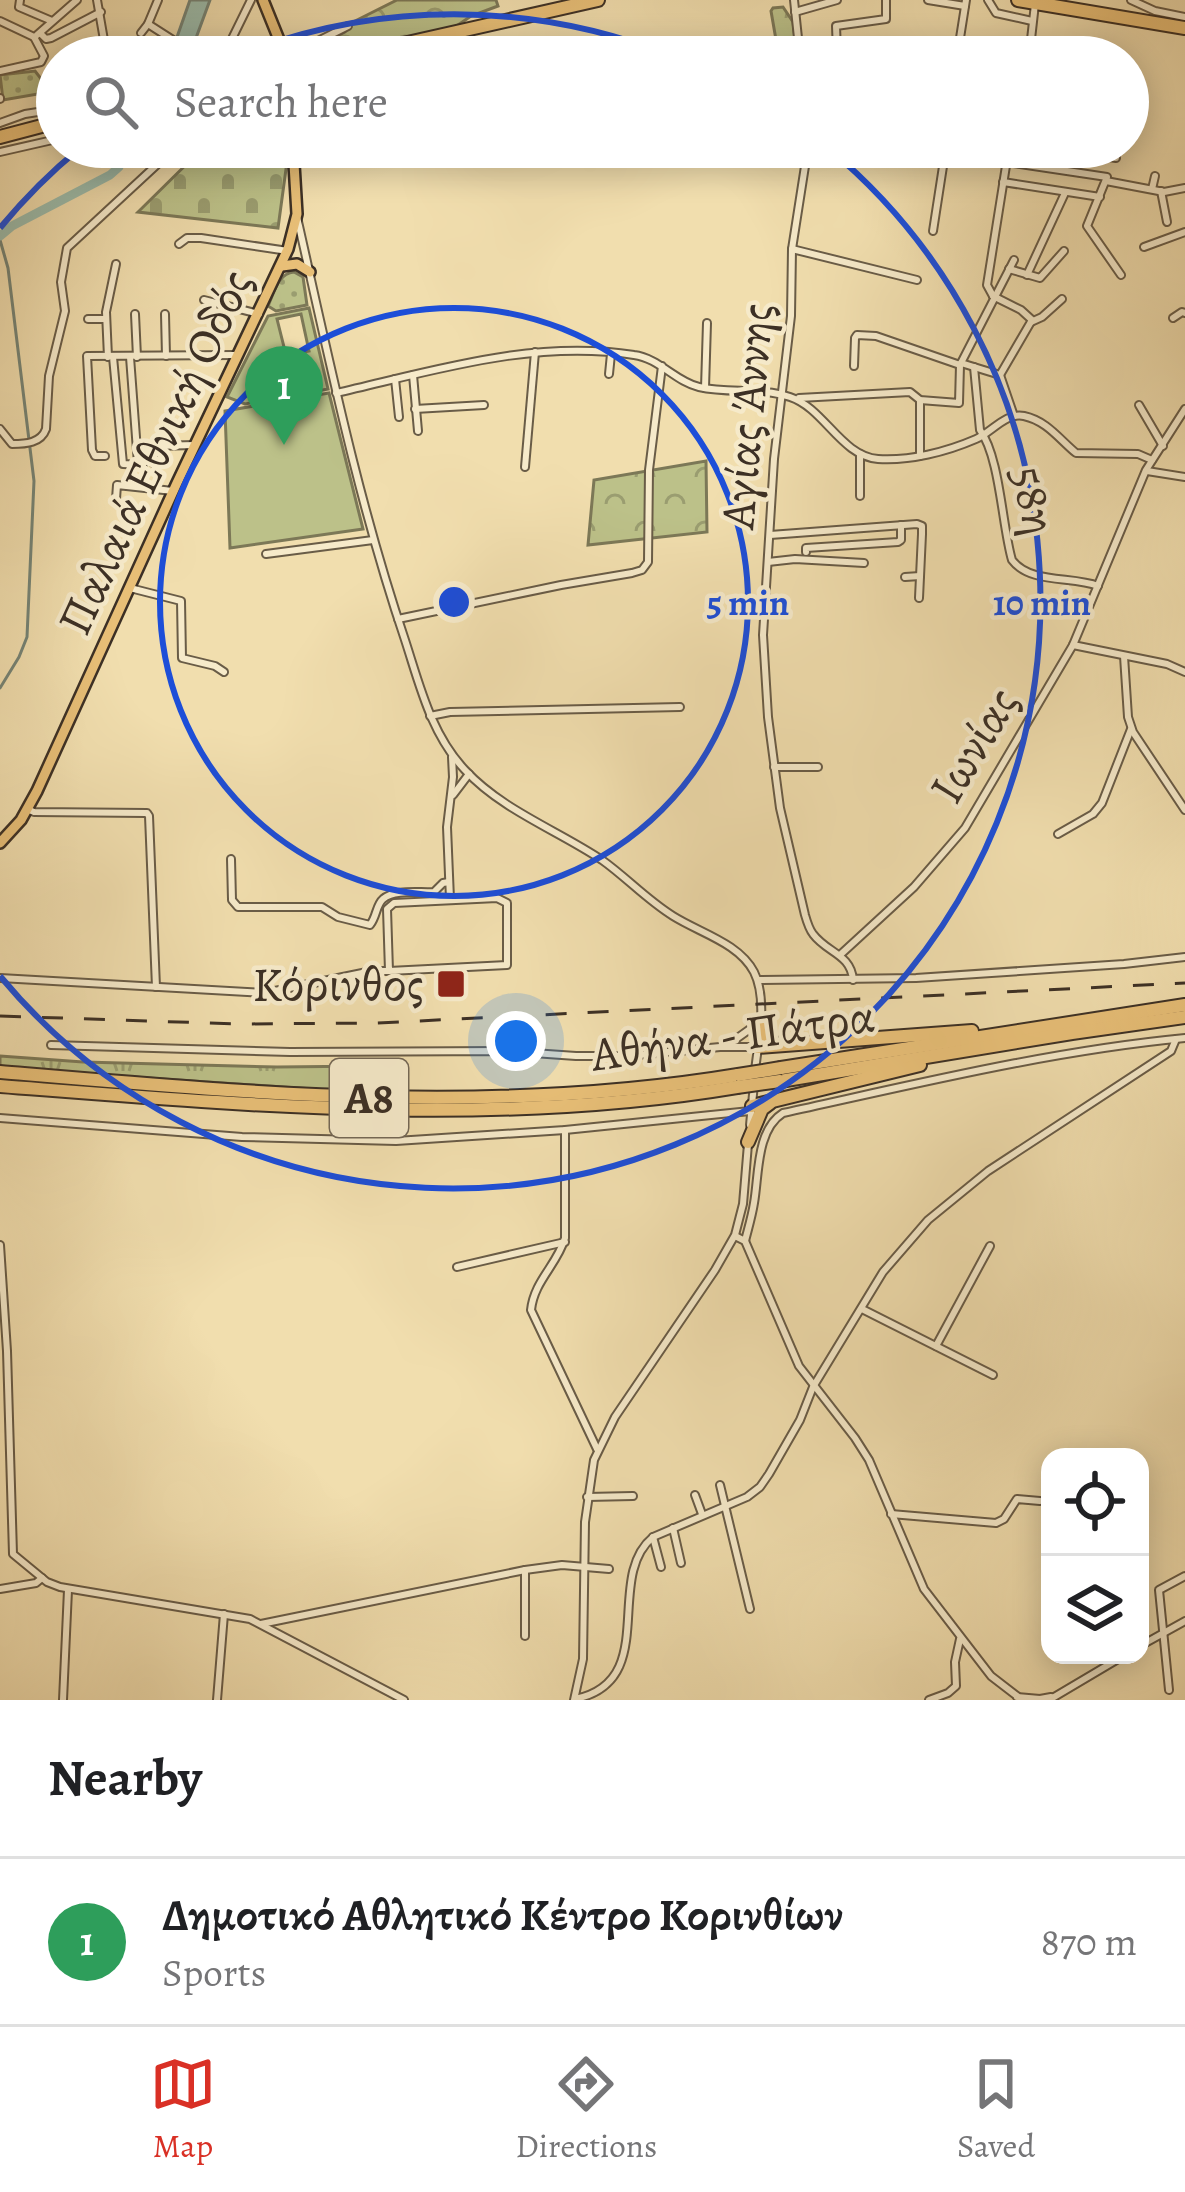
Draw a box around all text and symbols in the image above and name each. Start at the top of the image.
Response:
search box [36,36,1149,168]
icon: search [78,69,144,135]
text: Search here [174,71,388,133]
street label: Παλαιά Εθνική Οδός [41,259,269,645]
street label: Αγίας Άννης [704,300,790,533]
pin: 1 [245,346,323,445]
street label: 58η [994,459,1074,541]
text: 5 min [707,578,789,627]
text: 10 min [993,578,1091,627]
centre of rings [433,581,475,623]
street label: Ιωνίας [914,675,1034,815]
place label: Κόρινθος [252,951,424,1017]
marker: Κόρινθος [435,968,467,1000]
street label: Αθήνα - Πάτρα [586,982,879,1088]
your location [486,1011,546,1071]
road number: Α8 [330,1059,408,1137]
map controls [1041,1448,1149,1664]
button: locate [1041,1448,1149,1556]
button: layers [1041,1556,1149,1664]
text: Nearby [48,1743,202,1813]
text: Δημοτικό Αθλητικό Κέντρο Κορινθίων [162,1884,843,1946]
text: 1 [80,1915,94,1968]
text: 870 m [1041,1915,1137,1968]
text: Sports [162,1946,266,1999]
tab: Map [150,2051,216,2168]
tab: Directions [516,2051,657,2168]
tab: Saved [957,2051,1035,2168]

